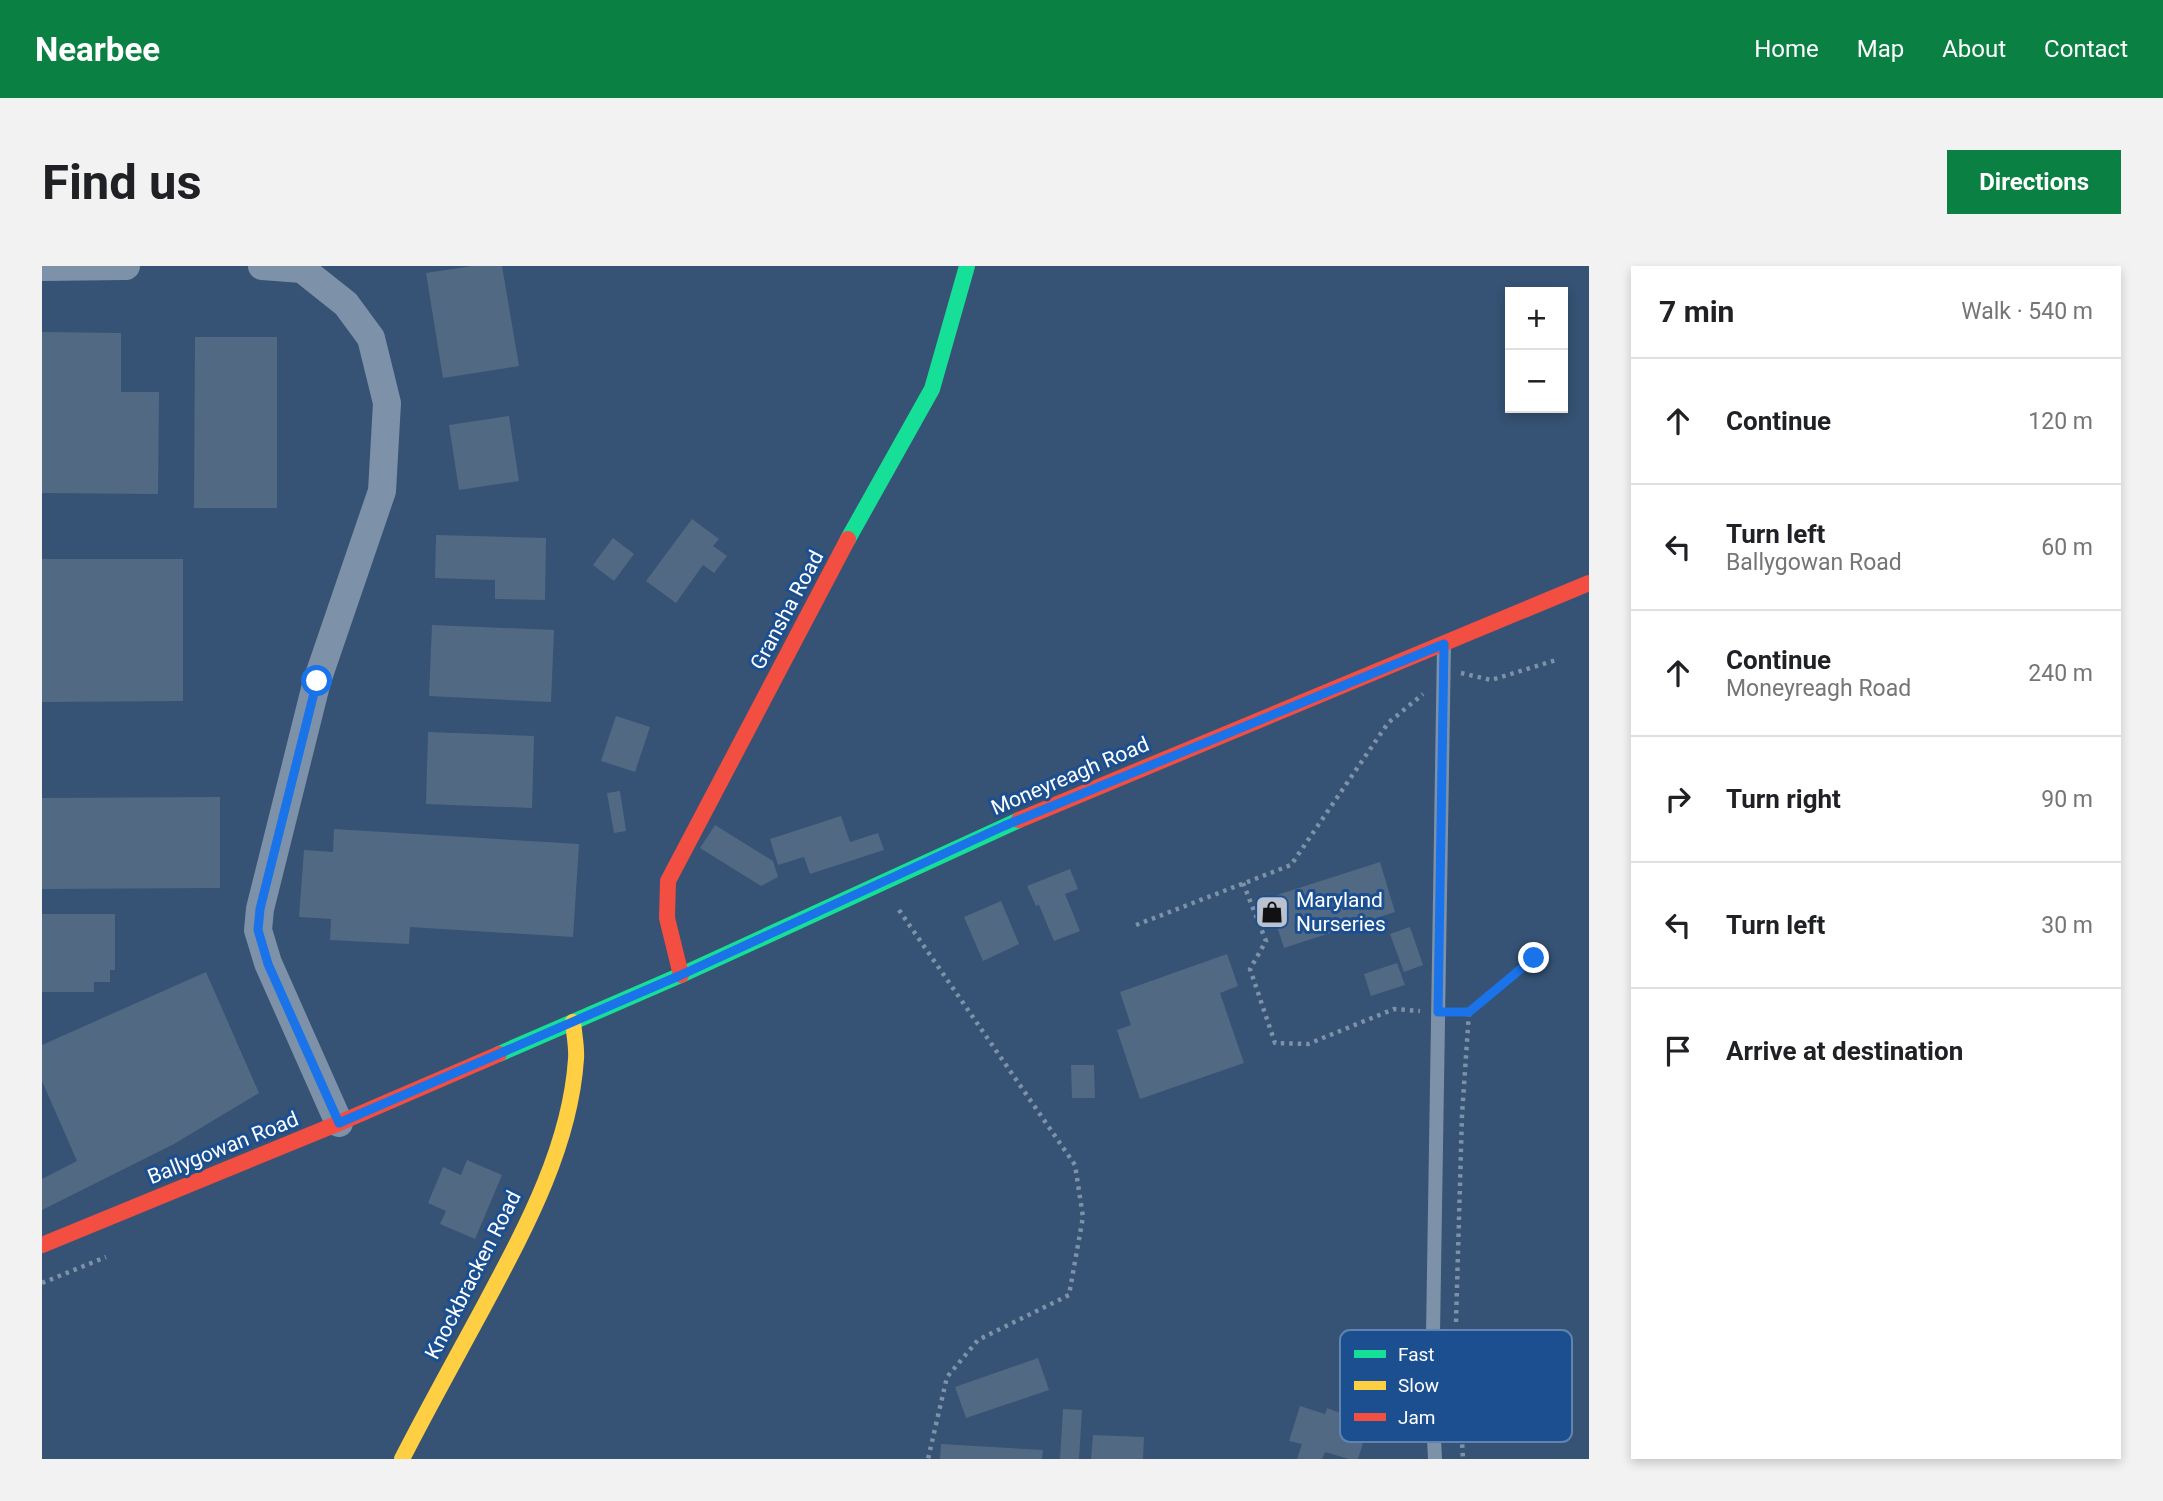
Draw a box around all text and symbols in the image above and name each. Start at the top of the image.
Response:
text: Nearbee [35,30,160,69]
text: Home [1754,35,1819,63]
text: Map [1857,35,1904,63]
text: About [1942,35,2006,63]
text: Contact [2044,35,2128,63]
button: Directions [1947,150,2121,214]
text: Find us [42,154,202,211]
map controls [1505,287,1568,413]
button: + [1505,287,1568,350]
text: 7 min [1659,294,1734,329]
text: Walk · 540 m [1961,298,2093,325]
button: − [1505,350,1568,413]
icon: ahead [1659,402,1697,440]
text: Continue [1726,406,1831,436]
text: 120 m [2028,408,2093,435]
text: Turn left [1726,519,1825,549]
icon: left [1659,528,1697,566]
text: 60 m [2041,534,2093,561]
street label: Gransha Road [746,546,828,674]
text: Ballygowan Road [1726,549,1902,576]
text: Continue [1726,645,1831,675]
icon: ahead [1659,654,1697,692]
text: 240 m [2028,660,2093,687]
route start [301,665,332,696]
text: Moneyreagh Road [1726,675,1911,702]
street label: Moneyreagh Road [987,732,1153,820]
icon: right [1659,780,1697,818]
text: Turn right [1726,784,1841,814]
text: 90 m [2041,786,2093,813]
place label: Maryland Nurseries [1296,888,1386,936]
shop icon: Maryland Nurseries [1253,893,1291,931]
icon: left [1659,906,1697,944]
text: Turn left [1726,910,1825,940]
text: 30 m [2041,912,2093,939]
route end [1518,942,1549,973]
icon: arrive [1659,1032,1697,1070]
text: Arrive at destination [1726,1036,1963,1066]
street label: Ballygowan Road [144,1107,302,1189]
street label: Knockbracken Road [420,1187,526,1363]
legend [1340,1330,1572,1442]
text: Fast [1398,1343,1435,1366]
text: Slow [1398,1374,1439,1397]
text: Jam [1398,1406,1435,1429]

